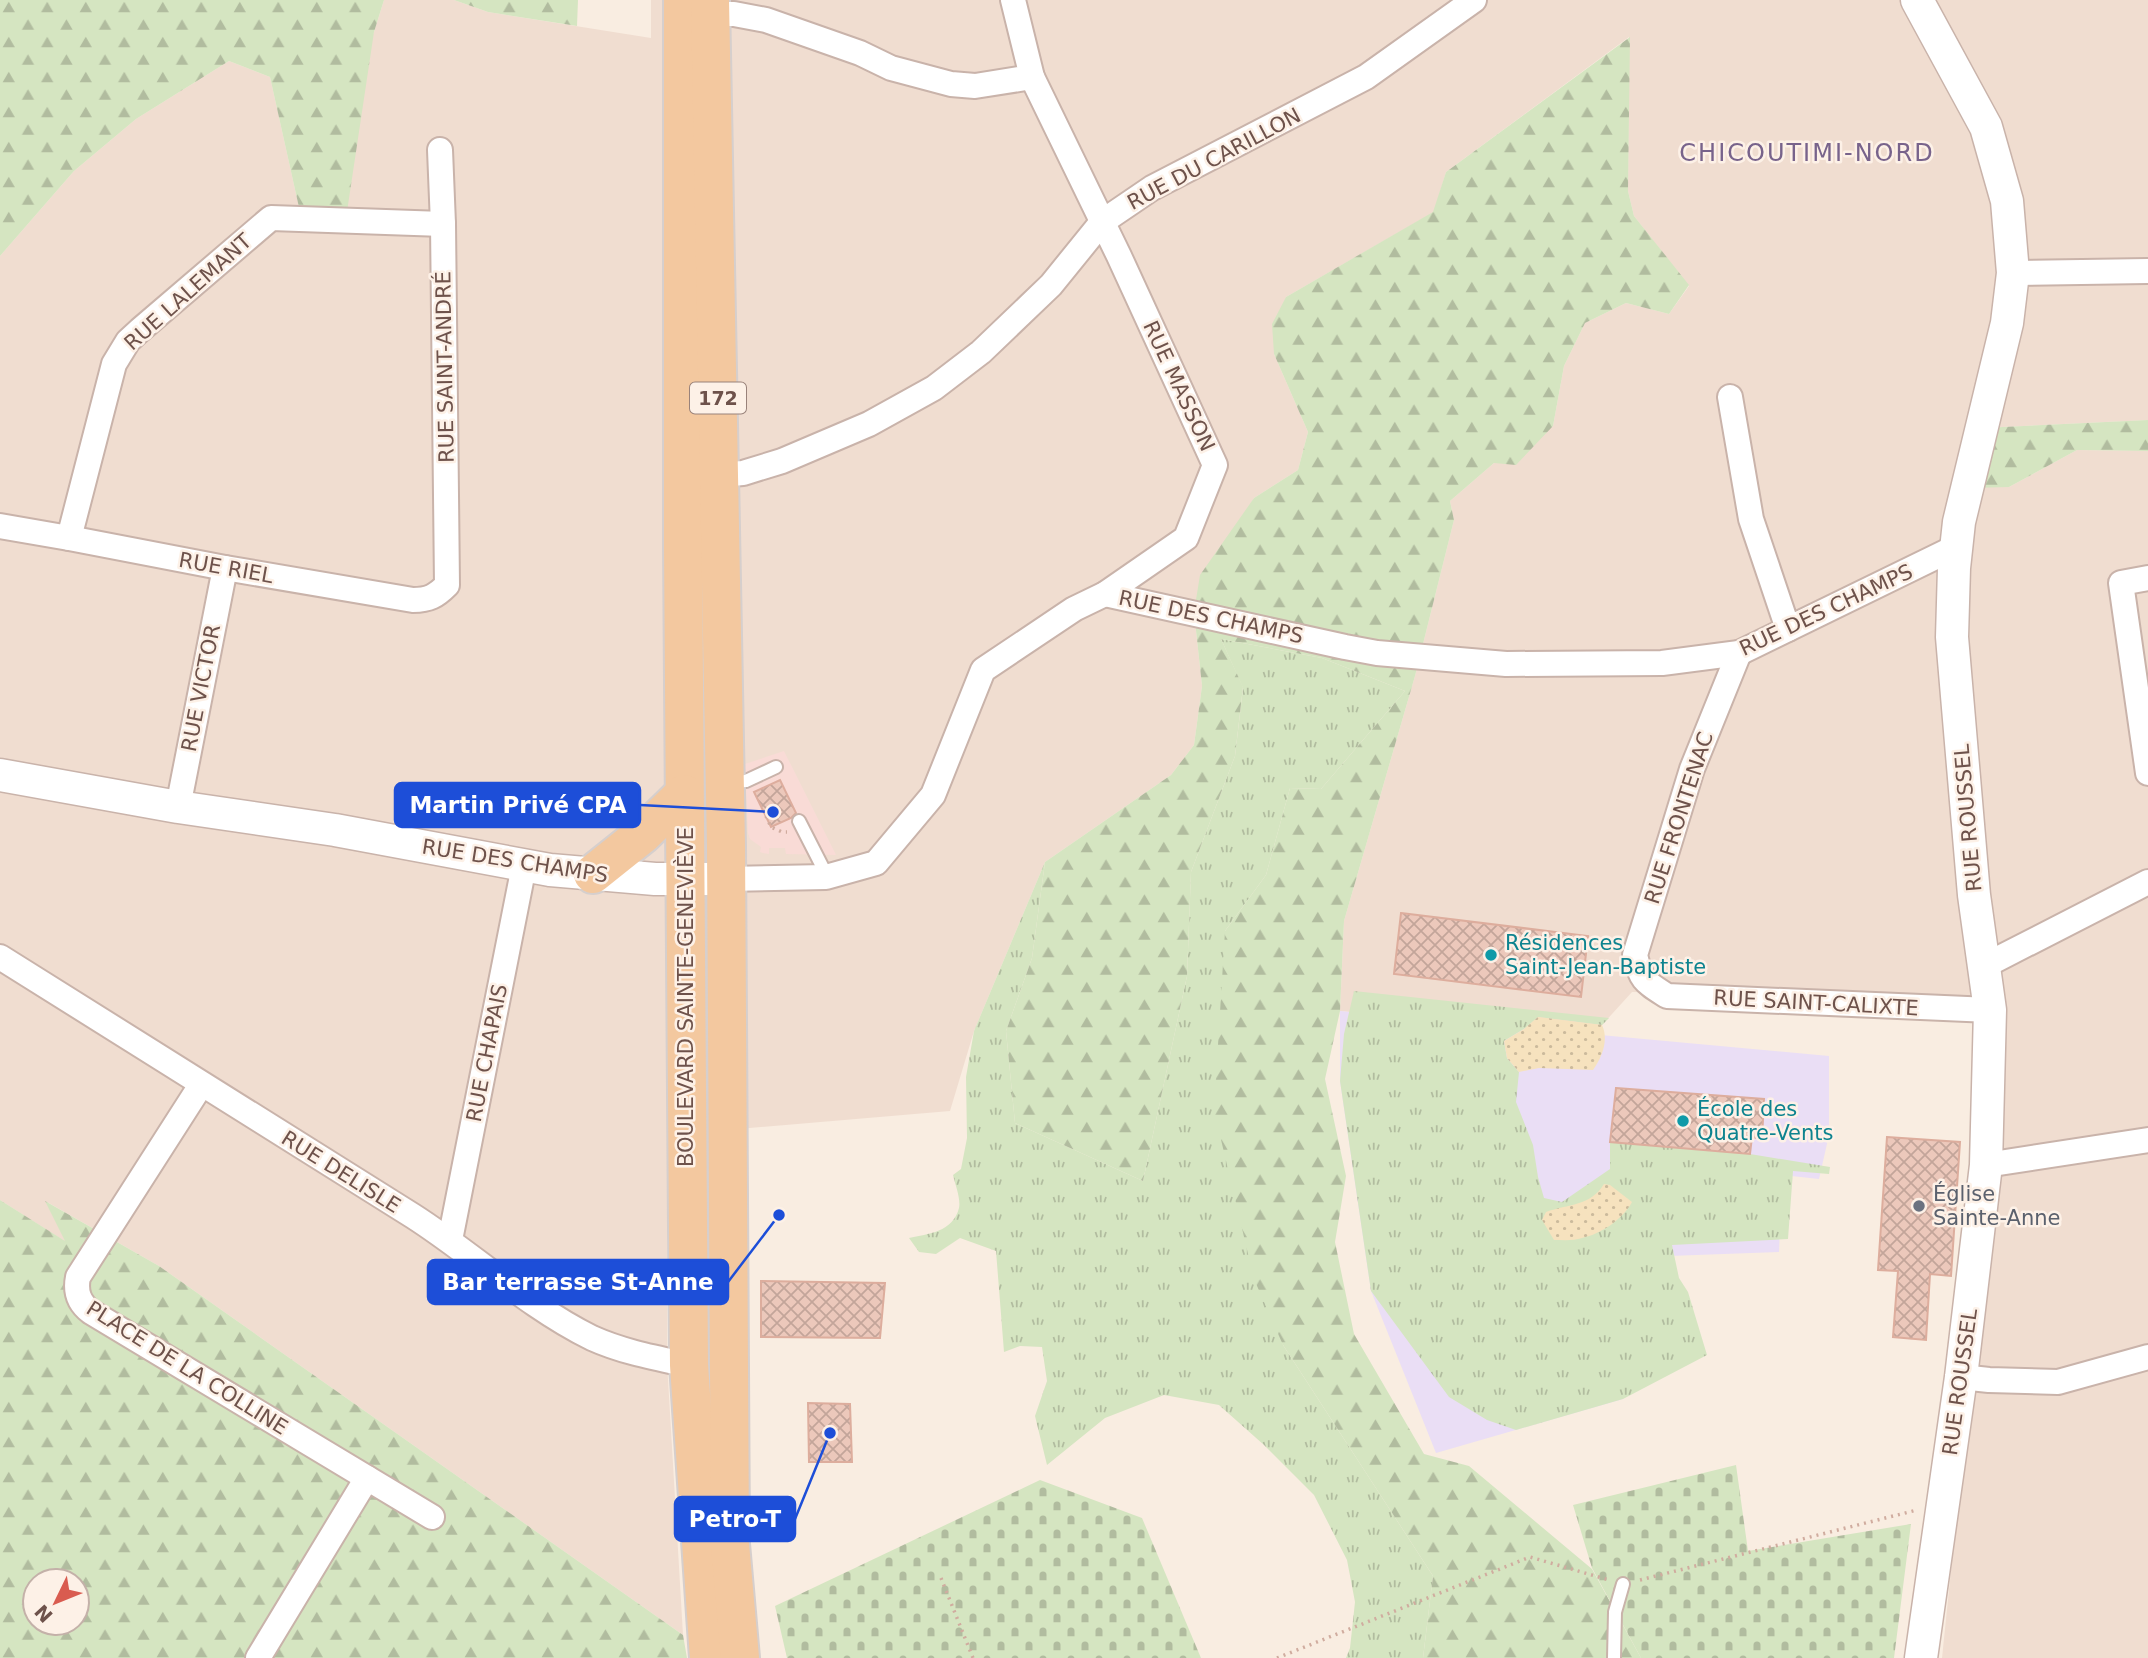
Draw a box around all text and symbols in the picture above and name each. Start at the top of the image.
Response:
street label: RUE DU CARILLON [1123,103,1305,215]
district label: CHICOUTIMI-NORD [1679,139,1935,167]
street label: RUE LALEMANT [120,229,257,355]
street label: RUE SAINT-ANDRÉ [430,271,459,463]
street label: RUE MASSON [1138,317,1220,455]
road number: 172 [690,382,746,414]
street label: RUE RIEL [177,548,275,588]
street label: RUE DES CHAMPS [1736,559,1916,661]
street label: RUE DES CHAMPS [1116,586,1306,648]
street label: RUE VICTOR [177,622,225,754]
street label: RUE FRONTENAC [1640,729,1718,907]
street label: RUE ROUSSEL [1950,743,1986,893]
callout: Martin Privé CPA [395,783,640,827]
text: Martin Privé CPA [409,792,627,818]
street label: BOULEVARD SAINTE-GENEVIÈVE [673,827,698,1167]
street label: RUE DES CHAMPS [420,834,610,888]
place label: Résidences Saint-Jean-Baptiste [1505,931,1706,979]
marker: Résidences Saint-Jean-Baptiste [1483,947,1499,963]
street label: RUE CHAPAIS [462,982,512,1124]
street label: RUE SAINT-CALIXTE [1713,986,1919,1020]
place label: École des Quatre-Vents [1697,1096,1834,1145]
marker: École des Quatre-Vents [1675,1113,1691,1129]
street label: RUE DELISLE [277,1126,405,1218]
place label: Église Sainte-Anne [1933,1181,2061,1230]
marker: Église Sainte-Anne [1911,1198,1927,1214]
callout: Bar terrasse St-Anne [428,1260,728,1304]
text: Bar terrasse St-Anne [442,1269,714,1295]
street label: PLACE DE LA COLLINE [82,1296,292,1440]
street label: RUE ROUSSEL [1938,1307,1982,1457]
callout: Petro-T [675,1497,795,1541]
text: Petro-T [689,1506,782,1532]
north arrow [21,1567,91,1637]
text: N [30,1600,57,1627]

